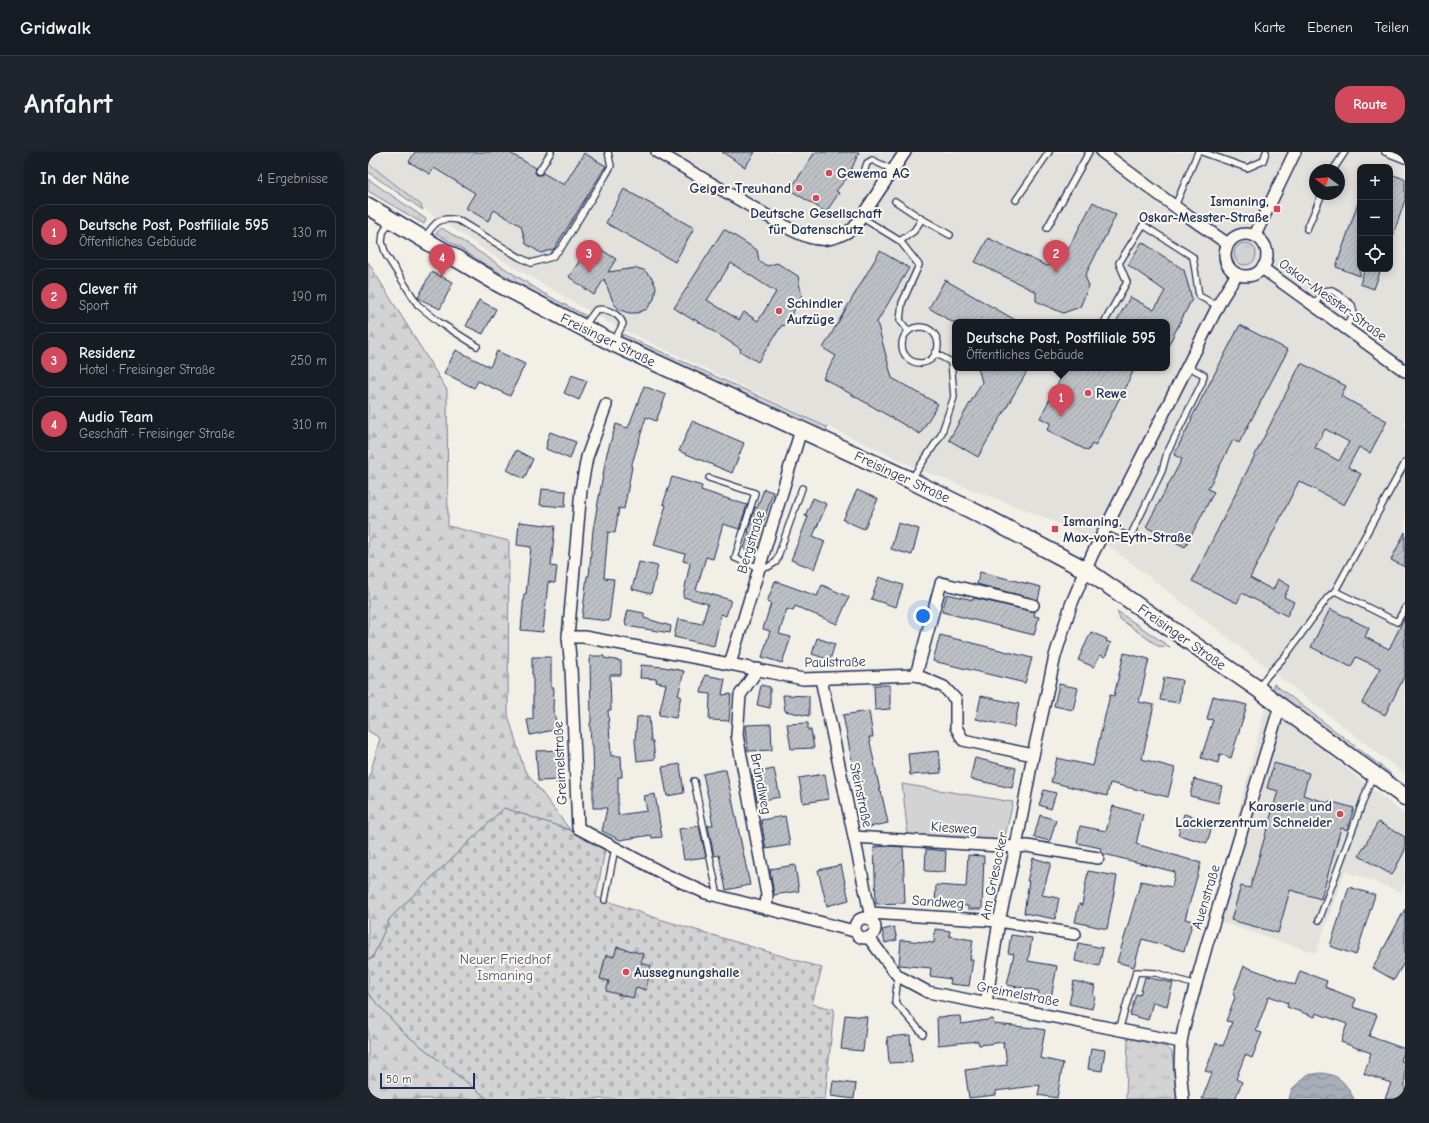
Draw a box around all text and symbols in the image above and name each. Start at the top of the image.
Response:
text: Gridwalk [20,17,91,39]
text: Karte [1254,19,1285,36]
text: Ebenen [1307,19,1353,36]
text: Teilen [1375,19,1409,36]
button: Route [1335,86,1405,123]
text: Anfahrt [24,88,113,120]
north arrow [1309,164,1345,200]
map controls [1357,164,1393,272]
button: + [1357,164,1393,200]
place label: Gewema AG [837,165,910,182]
marker: Gewema AG [824,168,834,178]
text: In der Nähe [40,169,129,188]
text: 4 Ergebnisse [257,171,328,186]
place label: Geiger Treuhand [690,180,791,197]
marker: Geiger Treuhand [794,183,804,193]
marker: Deutsche Gesellschaft für Datenschutz [811,193,821,203]
place label: Ismaning, Oskar-Messter-Straße [1139,193,1269,226]
button: − [1357,200,1393,236]
marker: Ismaning, Oskar-Messter-Straße [1272,204,1282,214]
place label: Deutsche Gesellschaft für Datenschutz [750,205,882,238]
text: Deutsche Post, Postfiliale 595 [79,216,269,234]
text: 1 [51,225,57,240]
text: 130 m [292,225,327,240]
text: Öffentliches Gebäude [79,234,197,249]
button: locate [1357,236,1393,272]
pin: 3 [576,240,602,273]
pin: 2 [1043,240,1069,273]
pin: 4 [429,244,455,277]
street label: Oskar-Messter-Straße [1276,255,1390,345]
text: Clever fit [79,280,137,298]
text: 2 [51,289,57,304]
text: 190 m [292,289,327,304]
place label: Schindler Aufzüge [787,295,843,328]
text: Sport [79,298,109,313]
marker: Schindler Aufzüge [774,306,784,316]
street label: Freisinger Straße [558,310,658,370]
popup [952,319,1170,371]
text: Deutsche Post, Postfiliale 595 [966,329,1156,347]
text: Residenz [79,344,135,362]
text: Öffentliches Gebäude [966,347,1084,362]
text: 3 [51,353,57,368]
text: 250 m [290,353,327,368]
text: Hotel · Freisinger Straße [79,362,215,377]
pin: 1 [1048,384,1074,417]
place label: Rewe [1096,385,1127,402]
marker: Rewe [1083,388,1093,398]
text: Audio Team [79,408,153,426]
text: 4 [51,417,57,432]
text: 310 m [292,417,327,432]
text: Geschäft · Freisinger Straße [79,426,235,441]
street label: Freisinger Straße [851,447,953,507]
street label: Bergstraße [733,508,769,576]
place label: Ismaning, Max-von-Eyth-Straße [1063,513,1192,546]
marker: Ismaning, Max-von-Eyth-Straße [1050,524,1060,534]
street label: Freisinger Straße [1135,600,1229,674]
your location [913,606,933,626]
street label: Paulstraße [804,653,866,671]
street label: Greimelstraße [549,721,571,805]
street label: Bründlweg [747,752,775,816]
street label: Steinstraße [846,761,876,829]
place label: Karoserie und Lackierzentrum Schneider [1175,798,1332,831]
marker: Karoserie und Lackierzentrum Schneider [1335,809,1345,819]
street label: Kiesweg [930,818,978,838]
street label: Am Griesacker [976,830,1012,921]
street label: Auenstraße [1188,863,1224,931]
street label: Sandweg [911,892,965,912]
park label: Neuer Friedhof Ismaning [460,951,551,984]
place label: Aussegnungshalle [634,964,740,981]
marker: Aussegnungshalle [621,967,631,977]
street label: Greimelstraße [975,978,1061,1010]
scale bar [380,1071,475,1090]
text: 50 m [386,1073,411,1086]

